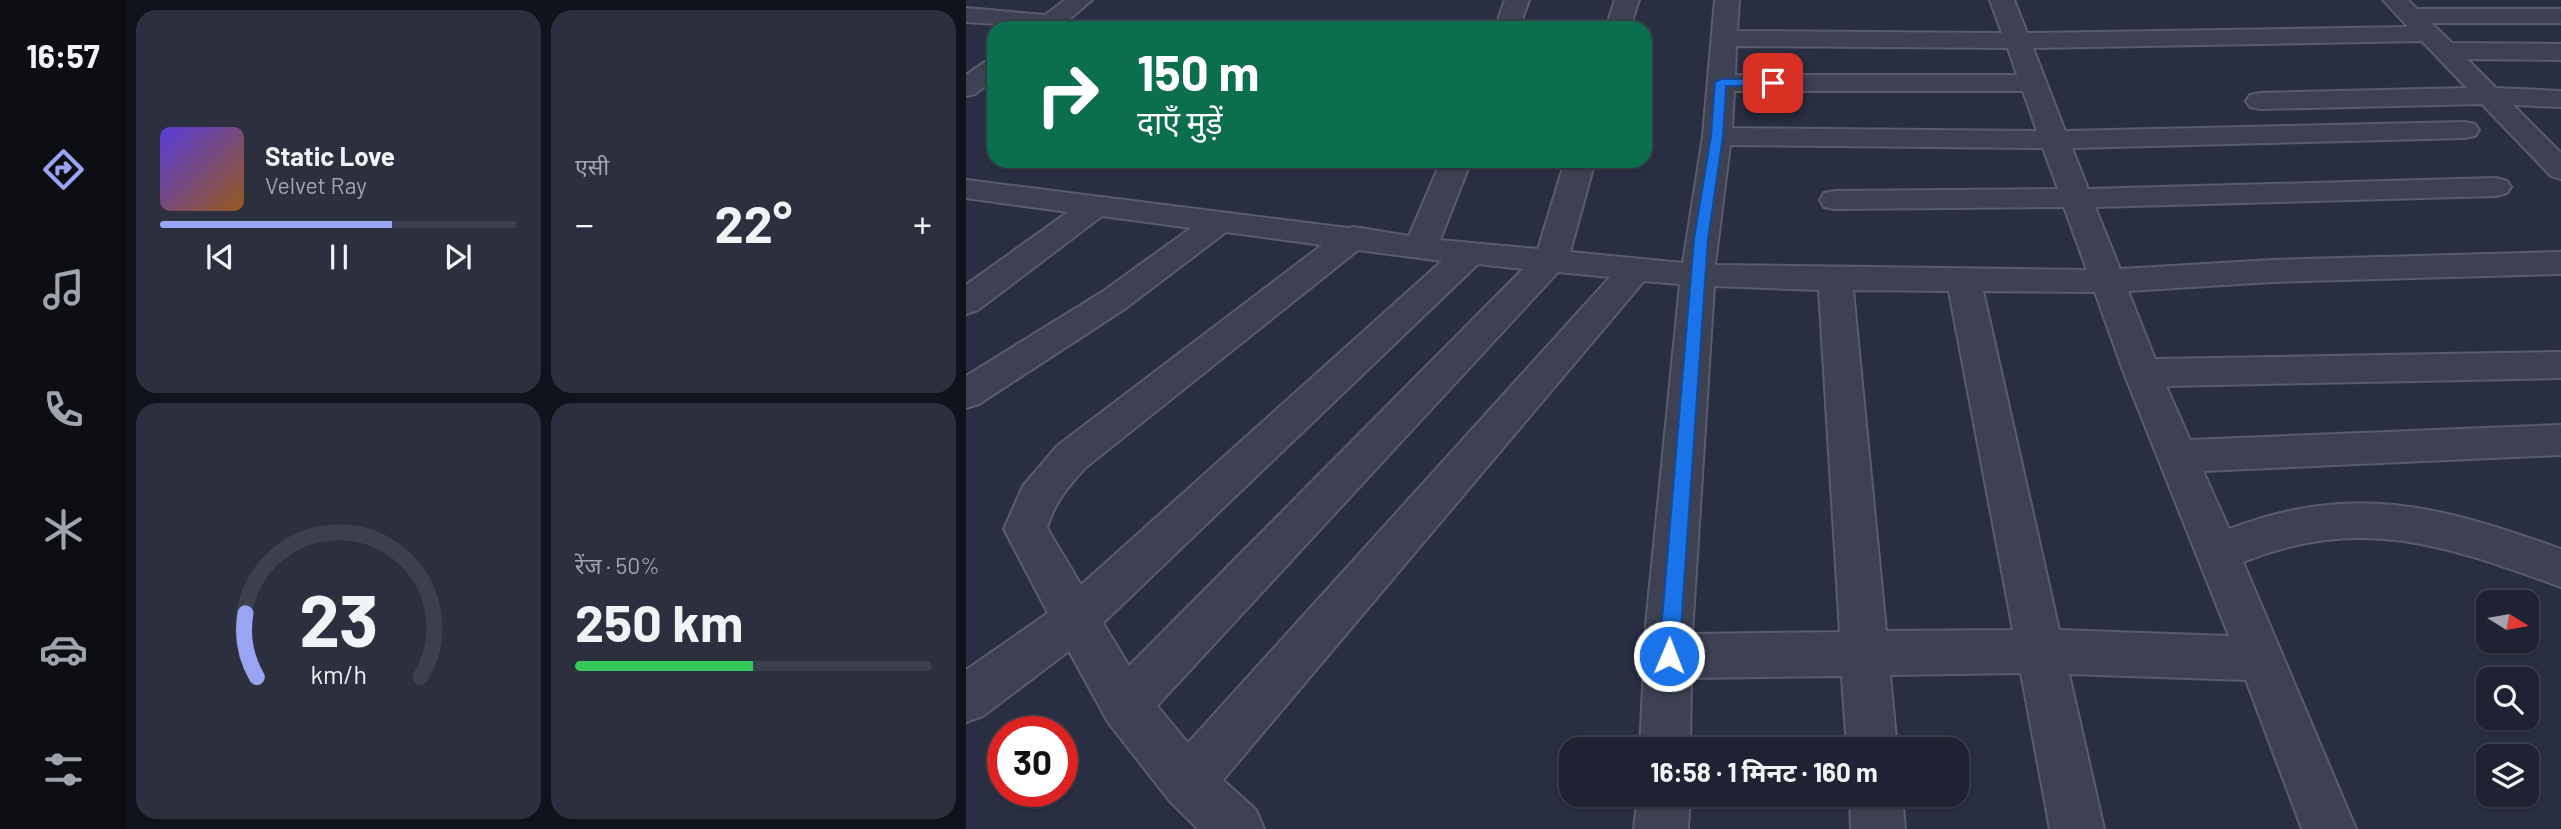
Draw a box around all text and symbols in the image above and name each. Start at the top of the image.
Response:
text: 16:57 [26,36,100,74]
text: 150 m [1137,42,1259,101]
icon: right [1022,49,1113,140]
pin [1743,53,1803,113]
icon: arrive [1754,64,1792,102]
text: दाएँ मुड़ें [1137,102,1223,140]
text: Static Love [265,140,395,171]
icon: directions [39,145,88,194]
text: एसी [575,152,609,180]
text: Velvet Ray [265,171,367,199]
text: 22° [715,191,792,253]
text: − [575,200,594,246]
text: + [913,200,932,246]
icon: previous [201,238,239,276]
icon: pause [320,238,358,276]
icon: next [439,238,477,276]
icon: music [39,265,88,314]
icon: phone [39,385,88,434]
icon: climate [39,505,88,554]
text: रेंज · 50% [575,551,660,579]
text: 23 [299,574,378,662]
text: 250 km [575,590,743,652]
north arrow [2476,590,2539,653]
map controls [2476,590,2539,807]
position arrow [1632,619,1706,693]
icon: car [39,625,88,674]
text: km/h [310,659,367,689]
button: search [2476,667,2539,730]
speed limit sign: 30 [987,716,1078,807]
button: layers [2476,744,2539,807]
icon: filters [39,745,88,794]
text: 16:58 · 1 मिनट · 160 m [1650,756,1878,787]

